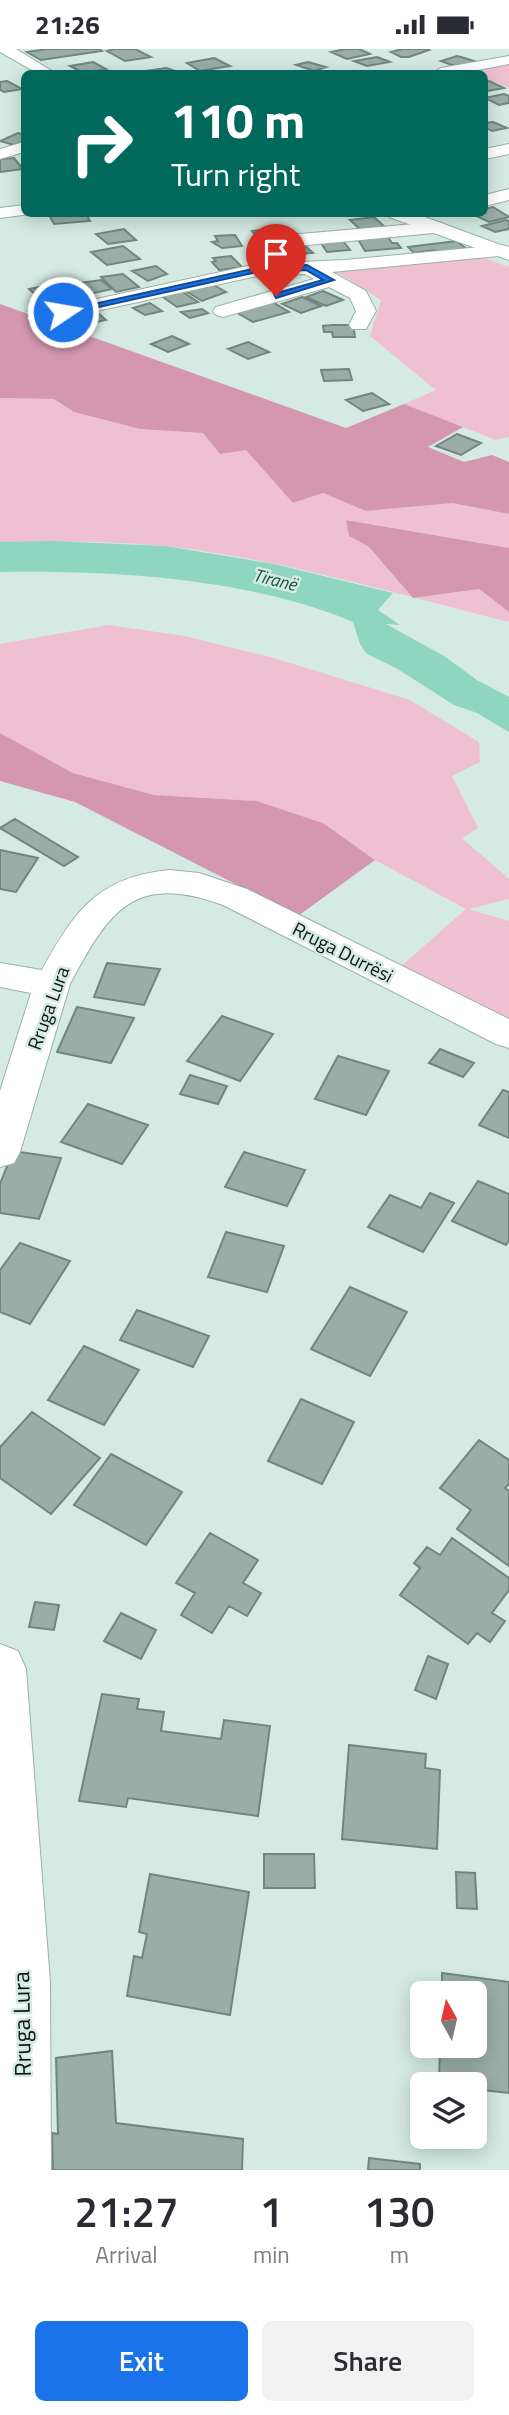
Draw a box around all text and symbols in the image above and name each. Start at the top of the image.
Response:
text: 21:26 [35,5,100,44]
text: 110 m [171,82,305,157]
icon: right [56,98,147,189]
text: Turn right [171,150,300,198]
pin [246,224,306,296]
icon: arrive [257,235,295,273]
position arrow [26,275,100,349]
water label: Tiranë [251,561,301,598]
street label: Rruga Durrësi [288,914,399,989]
street label: Rruga Lura [19,962,76,1054]
street label: Rruga Lura [3,1971,40,2077]
north arrow [410,1981,486,2058]
map controls [410,1981,487,2149]
button: layers [410,2072,487,2149]
text: 21:27 [74,2179,179,2243]
text: 1 [260,2179,283,2243]
text: 130 [364,2179,435,2243]
text: Arrival [95,2237,158,2272]
text: min [253,2237,290,2272]
text: m [390,2237,409,2272]
button: Exit [35,2321,248,2401]
button: Share [262,2321,474,2401]

